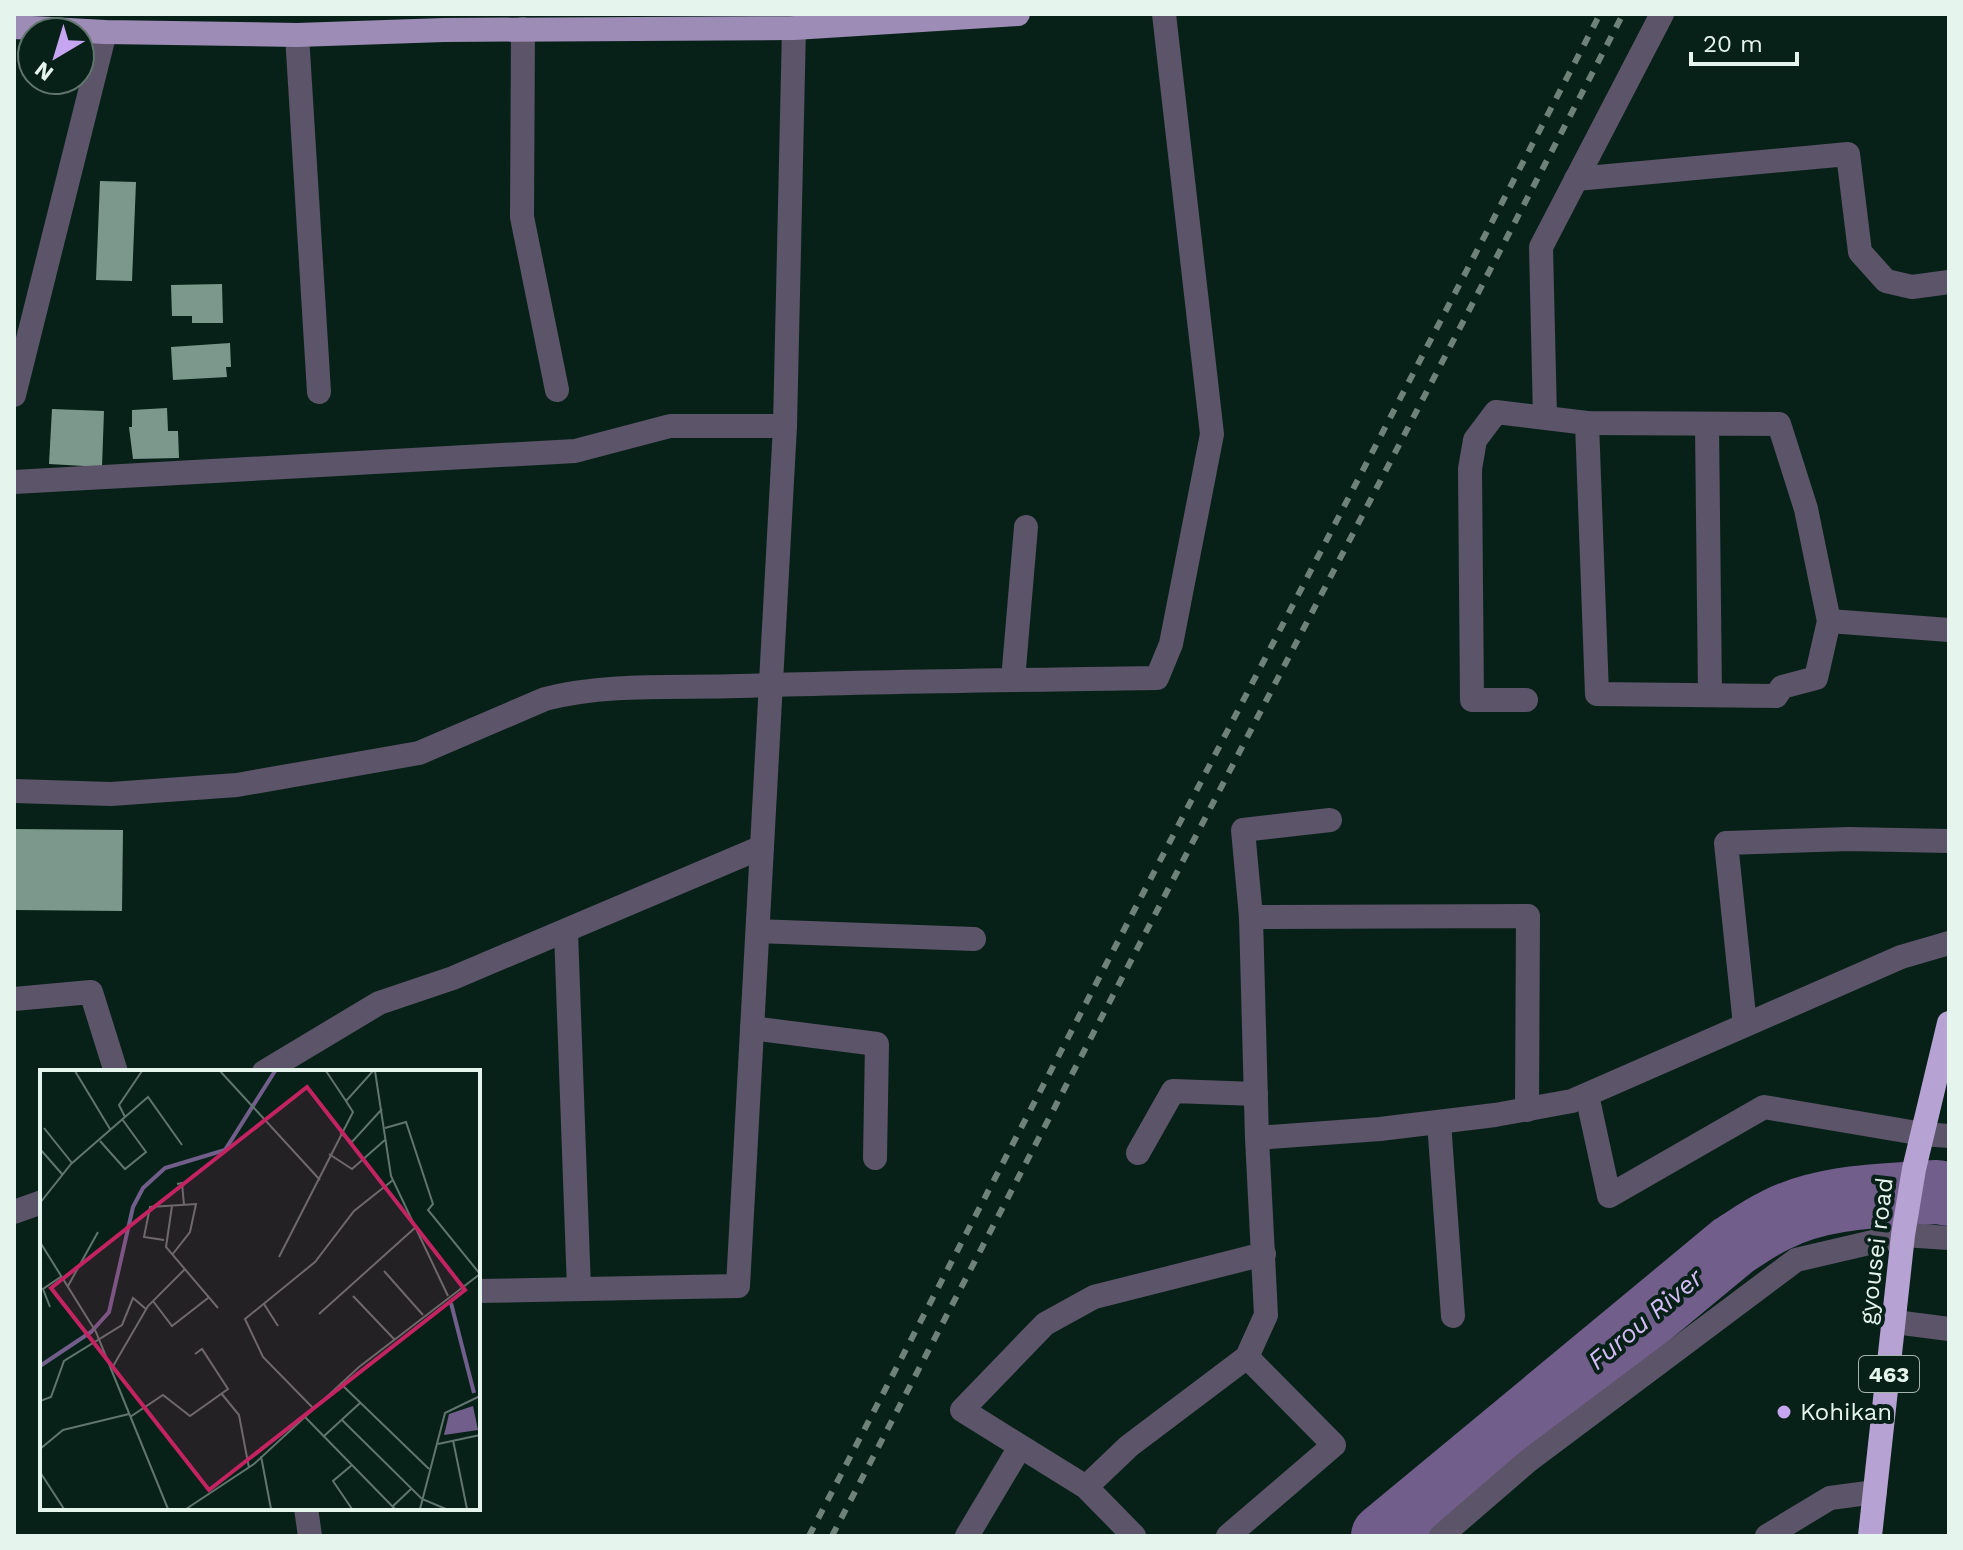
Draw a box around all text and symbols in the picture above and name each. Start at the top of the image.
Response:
north arrow [16,16,96,96]
scale bar [1691,16,1797,66]
text: 20 m [1703,30,1763,58]
text: N [30,56,58,86]
inset map [40,1070,480,1510]
street label: gyousei road [1853,1176,1899,1326]
water label: Furou River [1582,1262,1709,1376]
road number: 463 [1859,1356,1919,1392]
place label: Kohikan [1800,1398,1892,1426]
marker: Kohikan [1775,1403,1793,1421]

